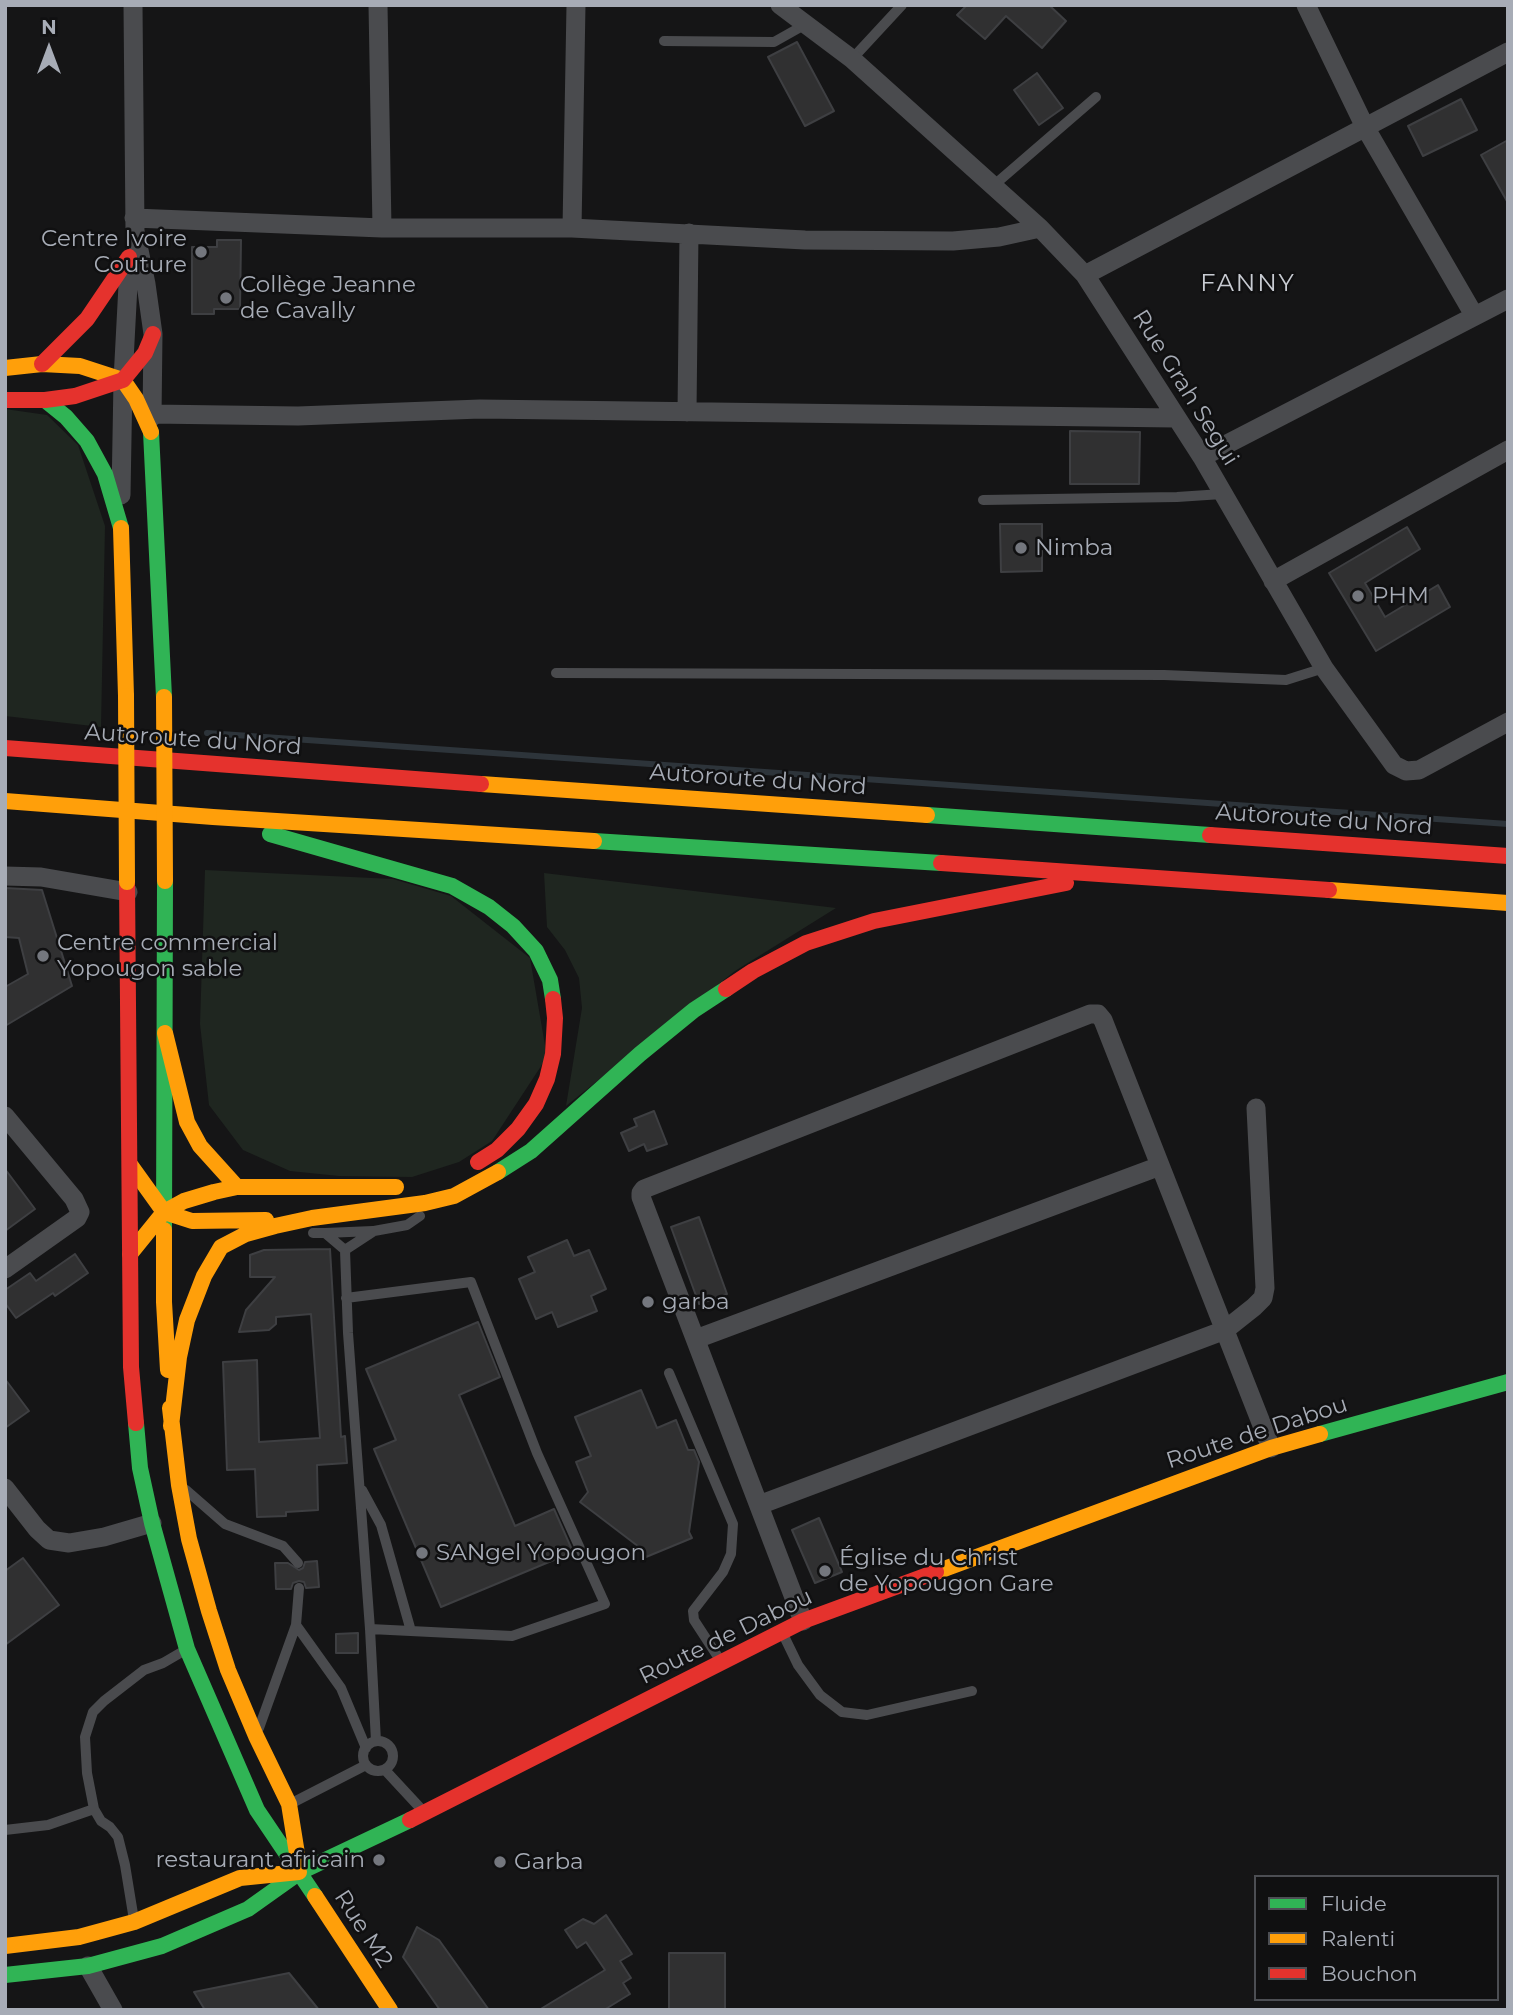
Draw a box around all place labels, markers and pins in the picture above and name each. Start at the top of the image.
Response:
place label: Centre Ivoire Couture [41,225,187,279]
marker: Centre Ivoire Couture [193,244,209,260]
place label: Collège Jeanne de Cavally [240,271,416,325]
marker: Collège Jeanne de Cavally [218,290,234,306]
place label: Nimba [1035,534,1113,562]
marker: Nimba [1013,540,1029,556]
place label: PHM [1372,582,1429,610]
marker: PHM [1350,588,1366,604]
place label: Centre commercial Yopougon sable [57,929,278,983]
marker: Centre commercial Yopougon sable [35,948,51,964]
place label: garba [662,1288,729,1316]
marker: garba [640,1294,656,1310]
place label: SANgel Yopougon [436,1539,646,1567]
place label: Église du Christ de Yopougon Gare [839,1544,1054,1598]
marker: SANgel Yopougon [414,1545,430,1561]
marker: Église du Christ de Yopougon Gare [817,1563,833,1579]
place label: restaurant africain [155,1846,365,1874]
place label: Garba [514,1848,583,1876]
marker: restaurant africain [371,1852,387,1868]
marker: Garba [492,1854,508,1870]

